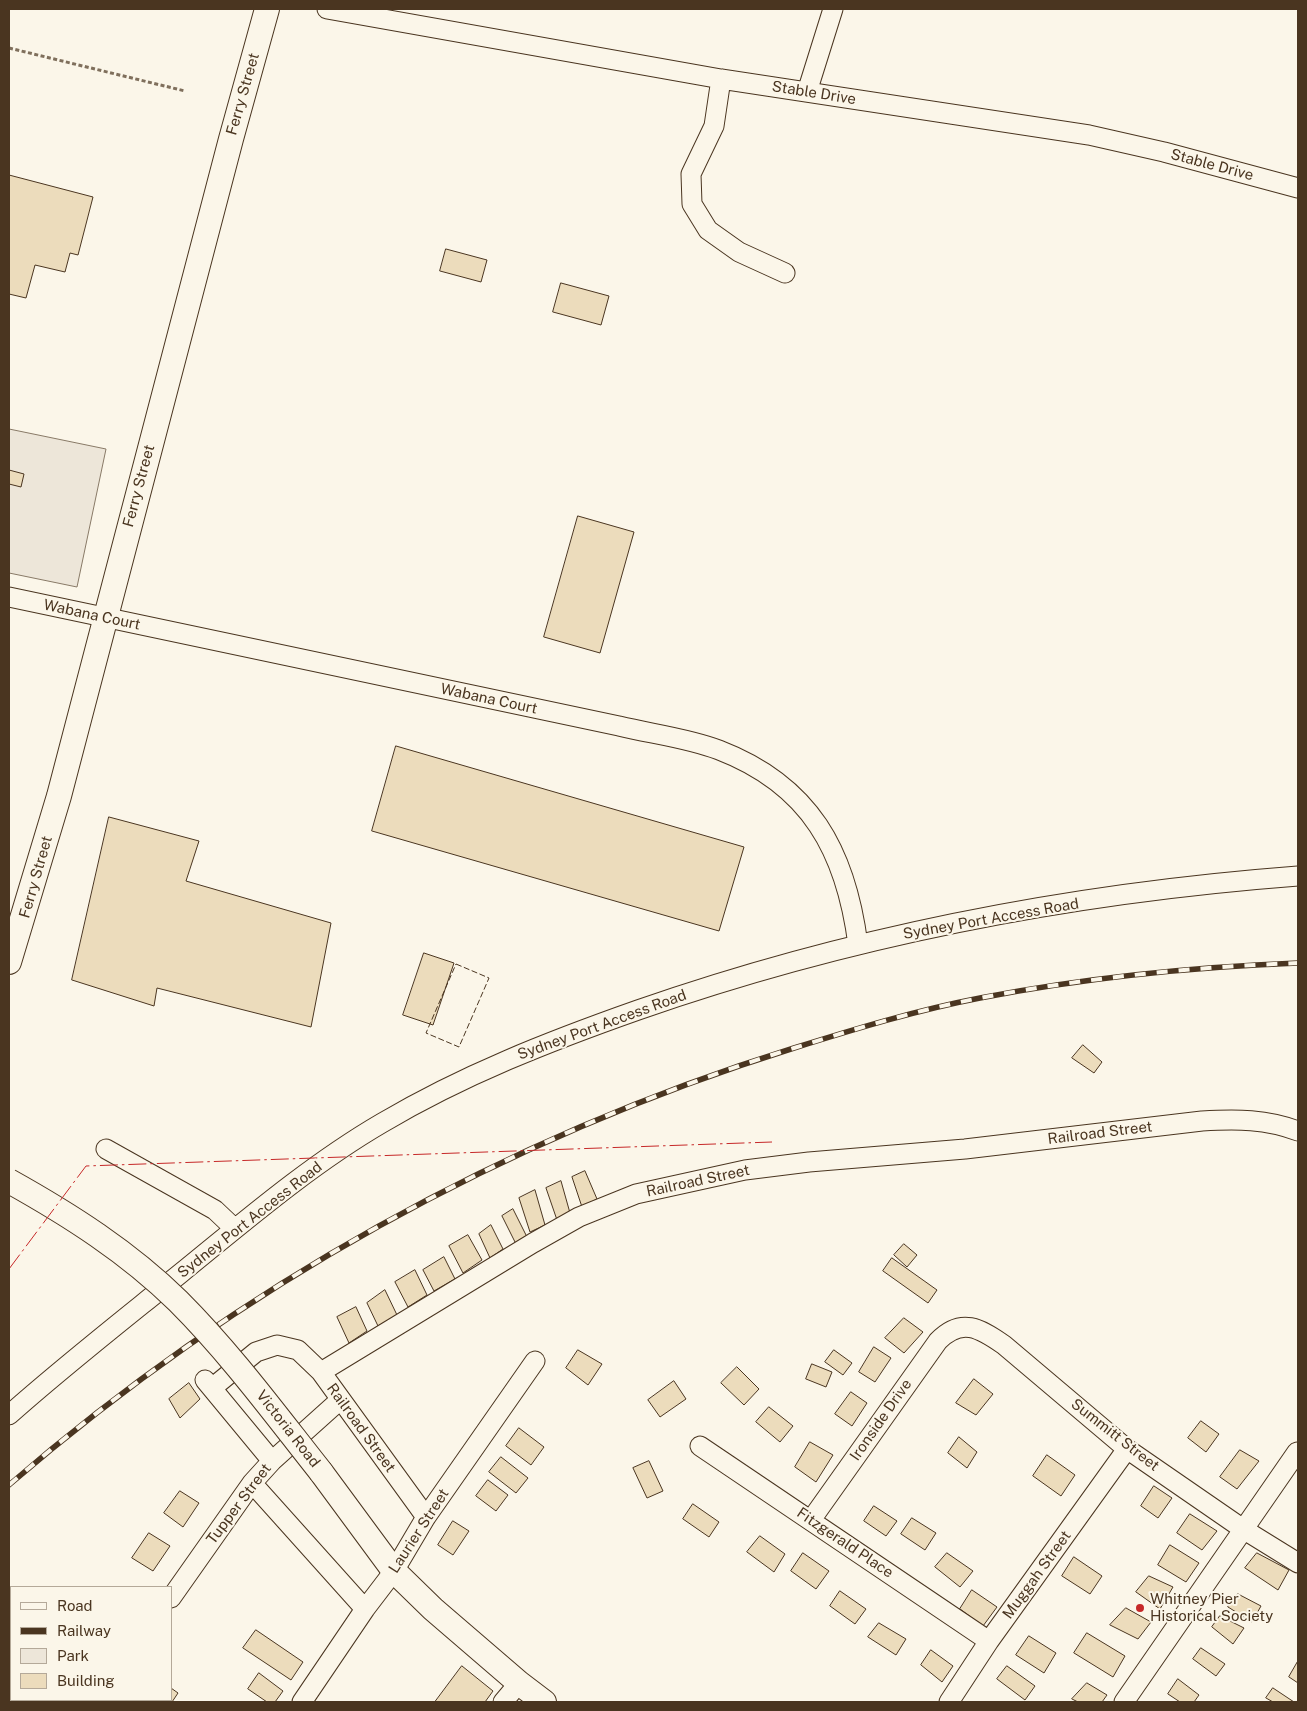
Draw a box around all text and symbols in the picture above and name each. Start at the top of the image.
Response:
street label: Ferry Street [223,51,263,137]
street label: Stable Drive [771,77,857,109]
street label: Stable Drive [1169,145,1255,185]
street label: Ferry Street [119,443,159,529]
street label: Wabana Court [42,596,142,634]
street label: Wabana Court [439,680,539,718]
street label: Ferry Street [16,834,56,920]
street label: Sydney Port Access Road [902,895,1080,943]
street label: Sydney Port Access Road [515,986,689,1064]
street label: Railroad Street [1047,1118,1153,1148]
street label: Sydney Port Access Road [174,1158,326,1282]
street label: Railroad Street [645,1161,751,1201]
street label: Ironside Drive [846,1376,916,1464]
street label: Railroad Street [323,1380,399,1476]
street label: Victoria Road [252,1387,324,1471]
street label: Summitt Street [1067,1395,1163,1475]
street label: Tupper Street [203,1460,275,1548]
street label: Laurier Street [385,1485,453,1577]
street label: Fitzgerald Place [793,1504,897,1582]
street label: Muggah Street [999,1527,1075,1623]
legend [10,1586,172,1701]
place label: Whitney Pier Historical Society [1150,1590,1273,1625]
text: Road [57,1597,93,1614]
marker: Whitney Pier Historical Society [1134,1602,1146,1614]
text: Railway [57,1622,111,1639]
text: Park [57,1647,89,1664]
text: Building [57,1672,115,1689]

